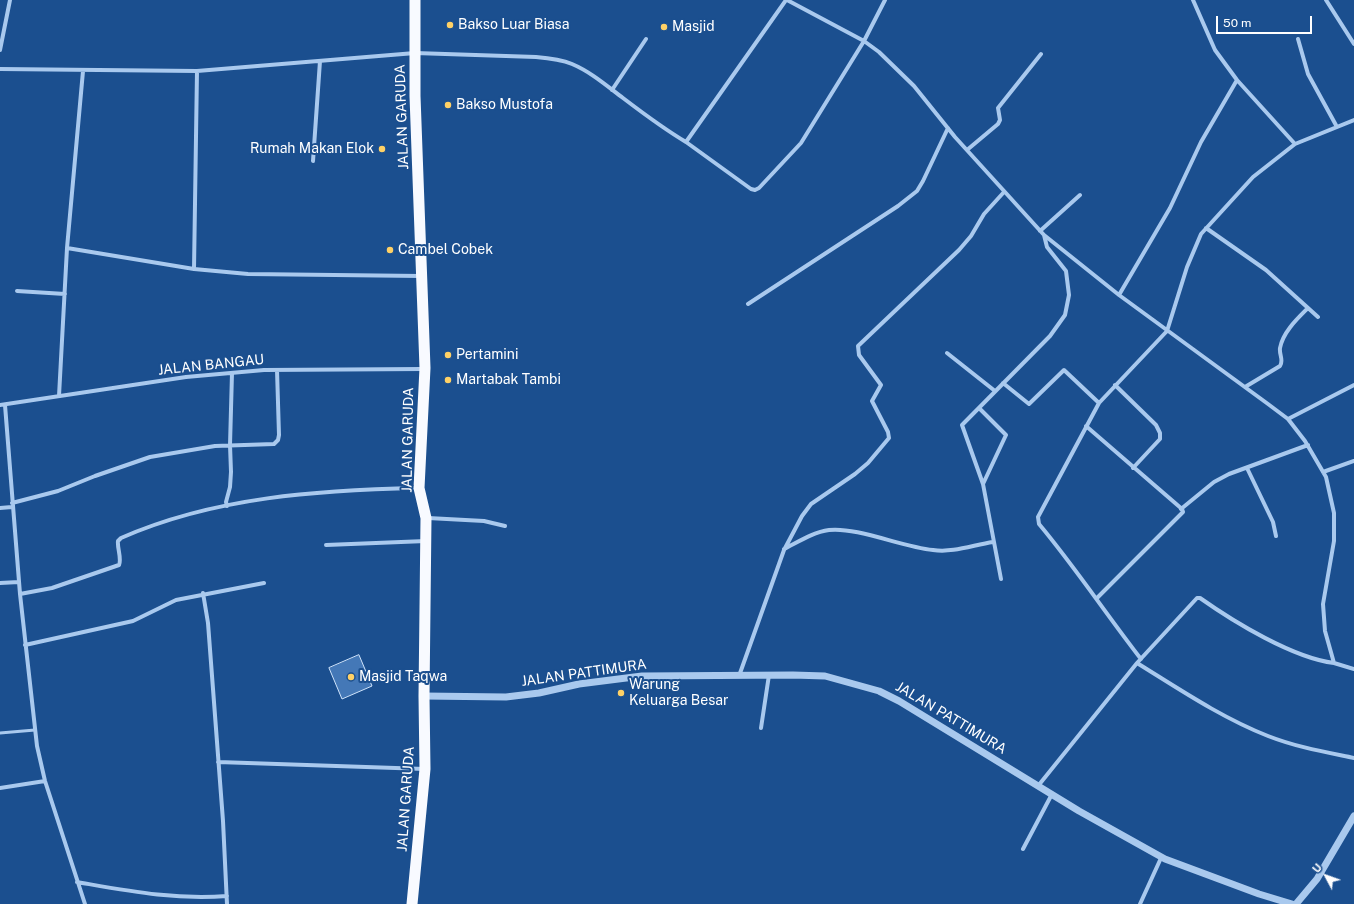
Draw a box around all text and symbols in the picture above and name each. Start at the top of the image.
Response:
scale bar [1218,8,1314,34]
text: 50 m [1223,16,1251,30]
place label: Bakso Luar Biasa [458,17,569,33]
place label: Masjid [672,19,715,35]
marker: Bakso Luar Biasa [445,20,455,30]
marker: Masjid [659,22,669,32]
street label: JALAN GARUDA [392,64,412,170]
place label: Bakso Mustofa [456,97,553,113]
marker: Bakso Mustofa [443,100,453,110]
place label: Rumah Makan Elok [250,141,374,157]
marker: Rumah Makan Elok [377,144,387,154]
place label: Cambel Cobek [398,242,493,258]
marker: Cambel Cobek [385,245,395,255]
place label: Pertamini [456,347,518,363]
marker: Pertamini [443,350,453,360]
street label: JALAN BANGAU [157,351,265,379]
place label: Martabak Tambi [456,372,561,388]
marker: Martabak Tambi [443,375,453,385]
street label: JALAN GARUDA [399,387,417,493]
street label: JALAN PATTIMURA [520,656,648,690]
place label: Masjid Taqwa [359,669,447,685]
marker: Masjid Taqwa [346,672,356,682]
place label: Warung Keluarga Besar [629,677,728,710]
street label: JALAN PATTIMURA [892,678,1010,758]
marker: Warung Keluarga Besar [616,688,626,698]
street label: JALAN GARUDA [394,746,418,852]
north arrow [1306,856,1346,896]
text: U [1310,861,1324,875]

